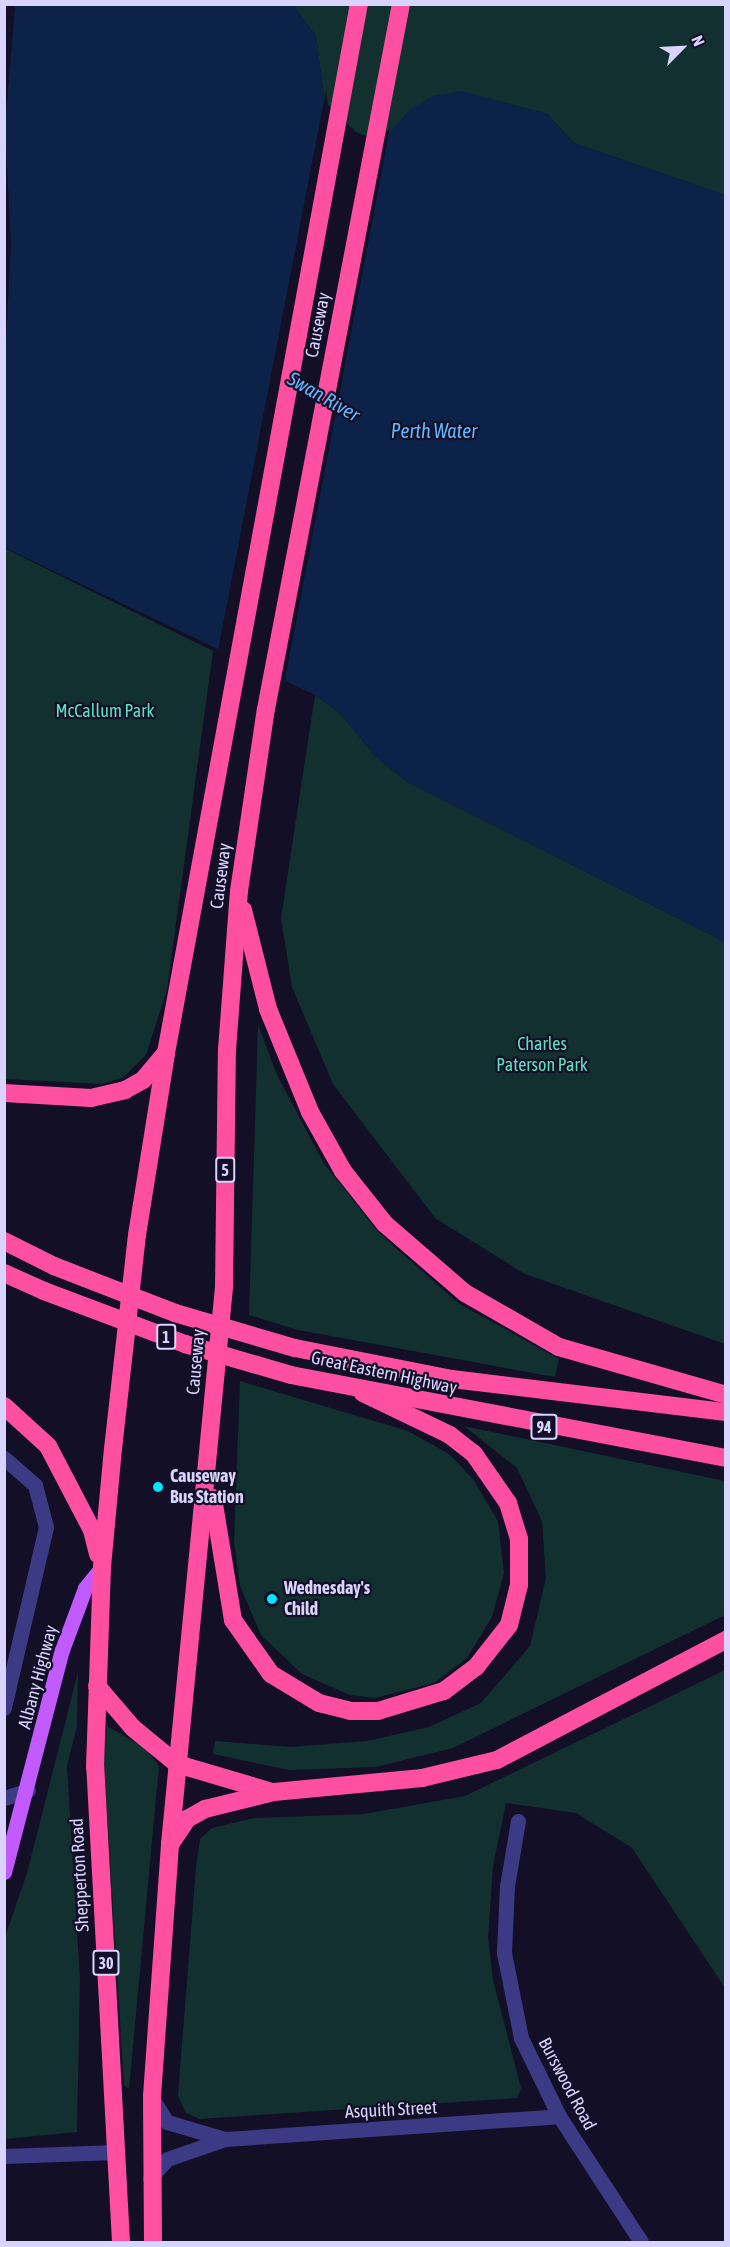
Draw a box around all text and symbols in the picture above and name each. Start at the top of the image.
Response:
north arrow [652,18,712,78]
text: N [688,33,709,49]
street label: Causeway [301,291,335,359]
water label: Swan River [284,366,364,426]
water label: Perth Water [391,418,477,442]
park label: McCallum Park [56,700,154,722]
street label: Causeway [206,842,236,910]
park label: Charles Paterson Park [496,1034,588,1076]
road number: 5 [214,1157,236,1183]
road number: 1 [156,1324,176,1350]
street label: Causeway [182,1328,210,1396]
street label: Great Eastern Highway [309,1347,459,1399]
road number: 94 [529,1414,559,1440]
place label: Causeway Bus Station [170,1466,244,1508]
marker: Causeway Bus Station [151,1480,165,1494]
place label: Wednesday's Child [284,1578,370,1620]
marker: Wednesday's Child [265,1592,279,1606]
street label: Albany Highway [14,1623,62,1731]
street label: Shepperton Road [66,1818,94,1932]
road number: 30 [91,1950,121,1976]
street label: Burswood Road [534,2034,600,2134]
street label: Asquith Street [344,2097,438,2123]

